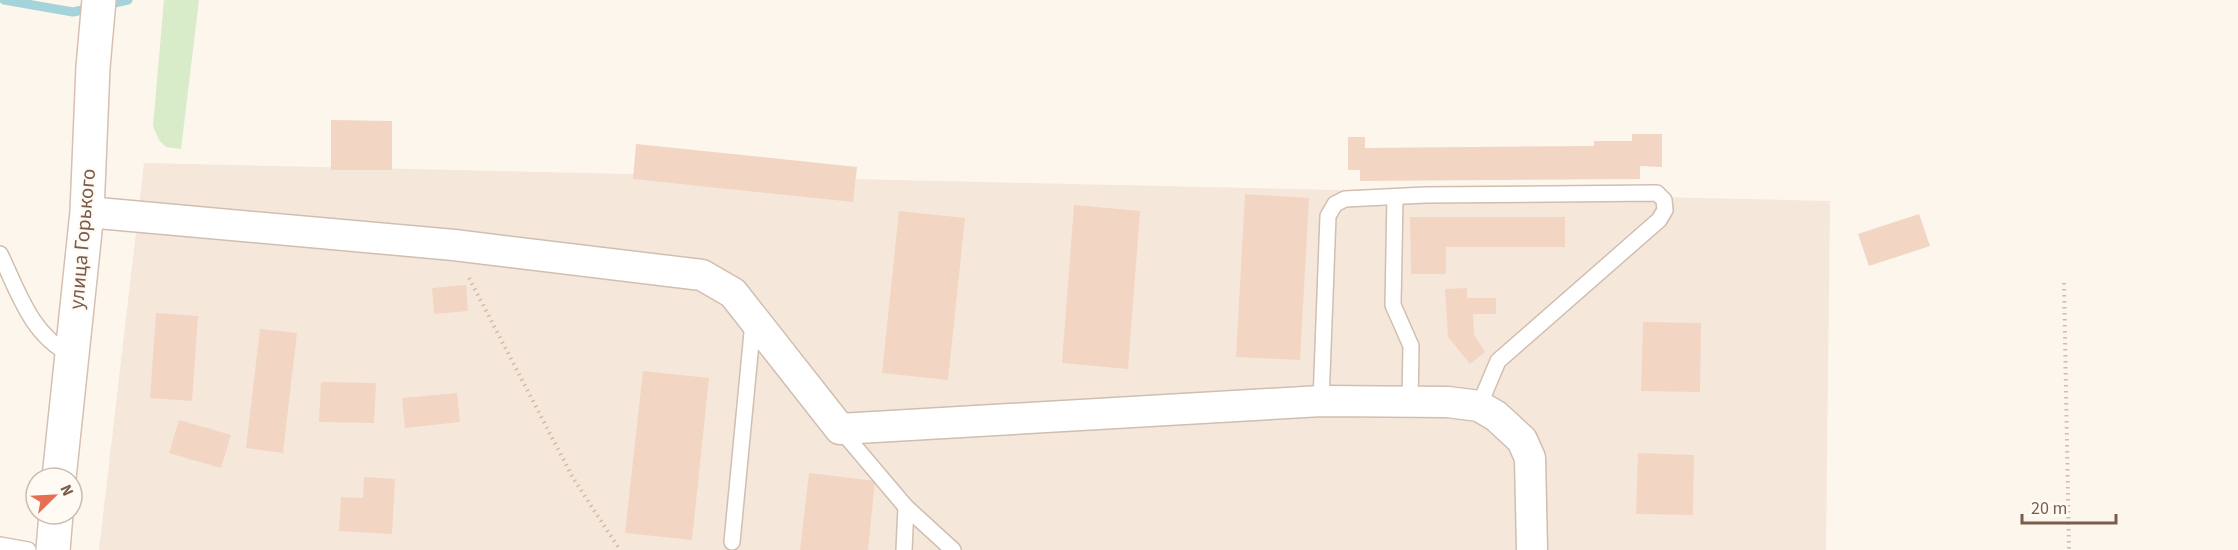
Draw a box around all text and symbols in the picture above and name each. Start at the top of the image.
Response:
street label: улица Горького [61,167,103,311]
north arrow [24,466,84,526]
text: N [55,481,79,500]
scale bar [2022,487,2116,525]
text: 20 m [2031,496,2067,521]

